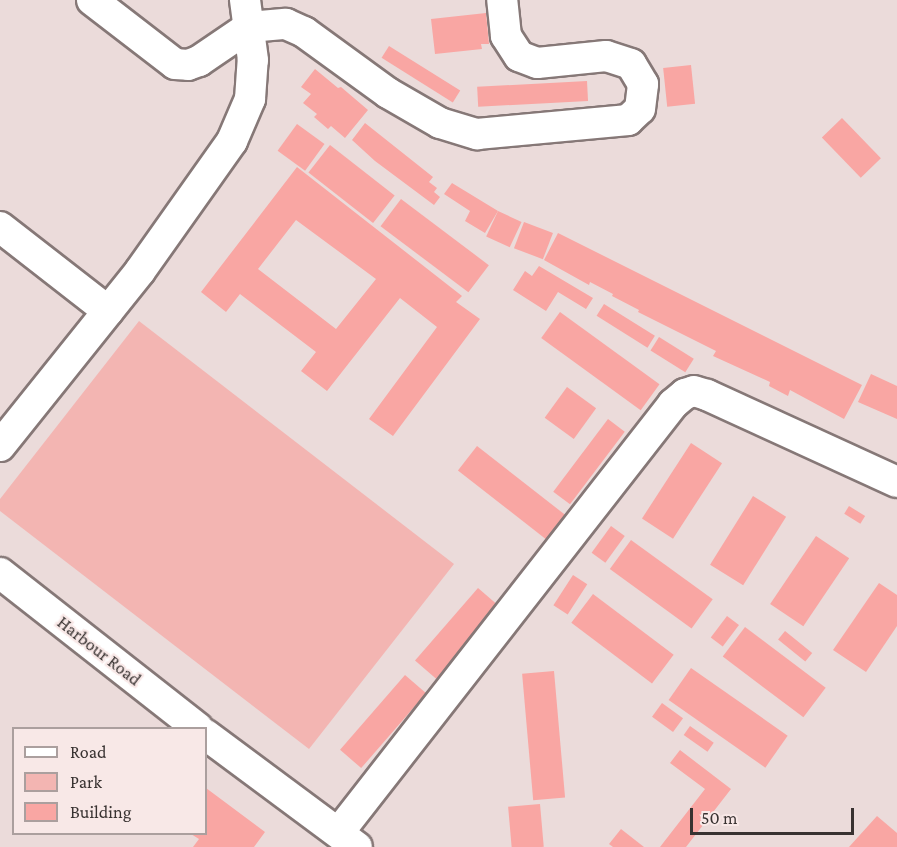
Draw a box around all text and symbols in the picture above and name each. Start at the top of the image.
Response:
street label: Harbour Road [53,612,145,690]
legend [12,727,207,835]
text: Road [70,742,107,762]
text: Park [70,772,102,792]
scale bar [693,796,856,834]
text: Building [70,802,131,822]
text: 50 m [701,808,738,828]

